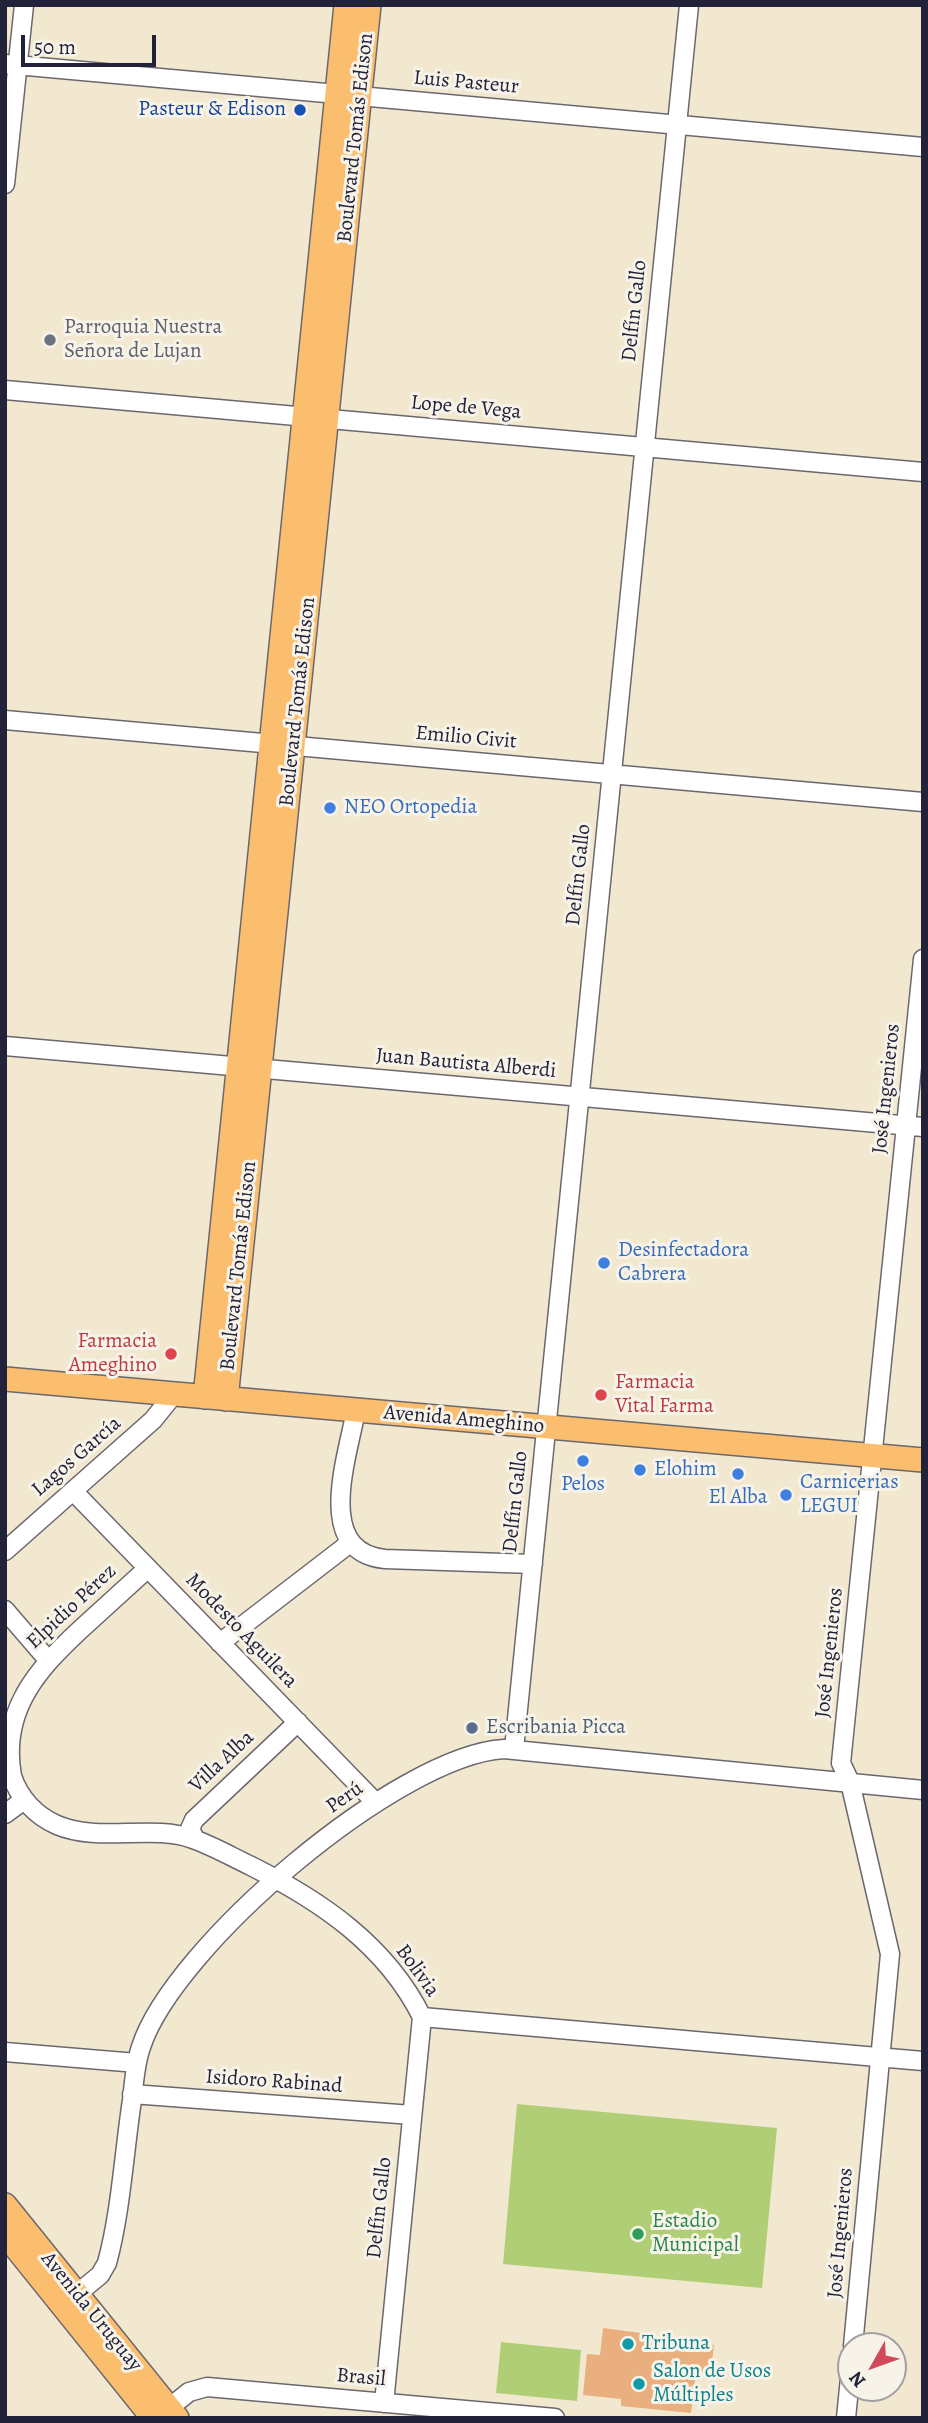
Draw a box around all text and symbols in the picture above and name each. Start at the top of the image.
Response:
scale bar [24,21,159,65]
street label: Boulevard Tomás Edison [332,32,380,244]
text: 50 m [34,33,76,61]
street label: Luis Pasteur [412,66,520,100]
place label: Pasteur & Edison [138,97,286,123]
marker: Pasteur & Edison [292,102,308,118]
street label: Delfín Gallo [617,259,653,363]
place label: Parroquia Nuestra Señora de Lujan [64,315,222,365]
marker: Parroquia Nuestra Señora de Lujan [42,332,58,348]
street label: Lope de Vega [410,391,522,425]
street label: Boulevard Tomás Edison [274,596,322,808]
street label: Emilio Civit [414,721,518,755]
place label: NEO Ortopedia [344,795,477,821]
marker: NEO Ortopedia [322,800,338,816]
street label: Delfín Gallo [561,823,597,927]
street label: José Ingenieros [868,1023,906,1155]
street label: Juan Bautista Alberdi [375,1044,557,1084]
street label: Boulevard Tomás Edison [215,1160,263,1372]
place label: Desinfectadora Cabrera [618,1238,749,1288]
marker: Desinfectadora Cabrera [596,1255,612,1271]
place label: Farmacia Ameghino [69,1329,157,1379]
marker: Farmacia Ameghino [163,1346,179,1362]
place label: Farmacia Vital Farma [615,1370,714,1420]
marker: Farmacia Vital Farma [593,1387,609,1403]
street label: Avenida Ameghino [383,1400,545,1440]
street label: Lagos García [27,1411,127,1503]
street label: Delfín Gallo [498,1450,534,1554]
marker: Pelos [575,1453,591,1469]
place label: Elohim [654,1457,717,1483]
marker: Elohim [632,1462,648,1478]
marker: El Alba [730,1466,746,1482]
place label: Carnicerias LEGUI [800,1470,899,1520]
place label: Pelos [561,1472,605,1498]
place label: El Alba [708,1485,768,1511]
marker: Carnicerias LEGUI [778,1487,794,1503]
street label: Elpidio Pérez [22,1559,122,1655]
street label: Modesto Aguilera [180,1568,302,1694]
street label: José Ingenieros [811,1587,849,1719]
place label: Escribania Picca [486,1715,626,1741]
marker: Escribania Picca [464,1720,480,1736]
street label: Villa Alba [184,1726,260,1798]
street label: Perú [322,1776,368,1820]
street label: Bolivia [390,1940,444,2002]
street label: Isidoro Rabinad [205,2065,343,2099]
street label: Delfín Gallo [362,2156,398,2260]
street label: José Ingenieros [823,2167,859,2299]
place label: Estadio Municipal [652,2209,739,2259]
marker: Estadio Municipal [630,2226,646,2242]
street label: Avenida Uruguay [35,2247,147,2377]
place label: Tribuna [642,2331,710,2357]
north arrow [837,2332,907,2402]
marker: Tribuna [620,2336,636,2352]
place label: Salon de Usos Múltiples [653,2359,771,2409]
street label: Brasil [335,2363,387,2393]
text: N [843,2366,872,2393]
marker: Salon de Usos Múltiples [631,2376,647,2392]

